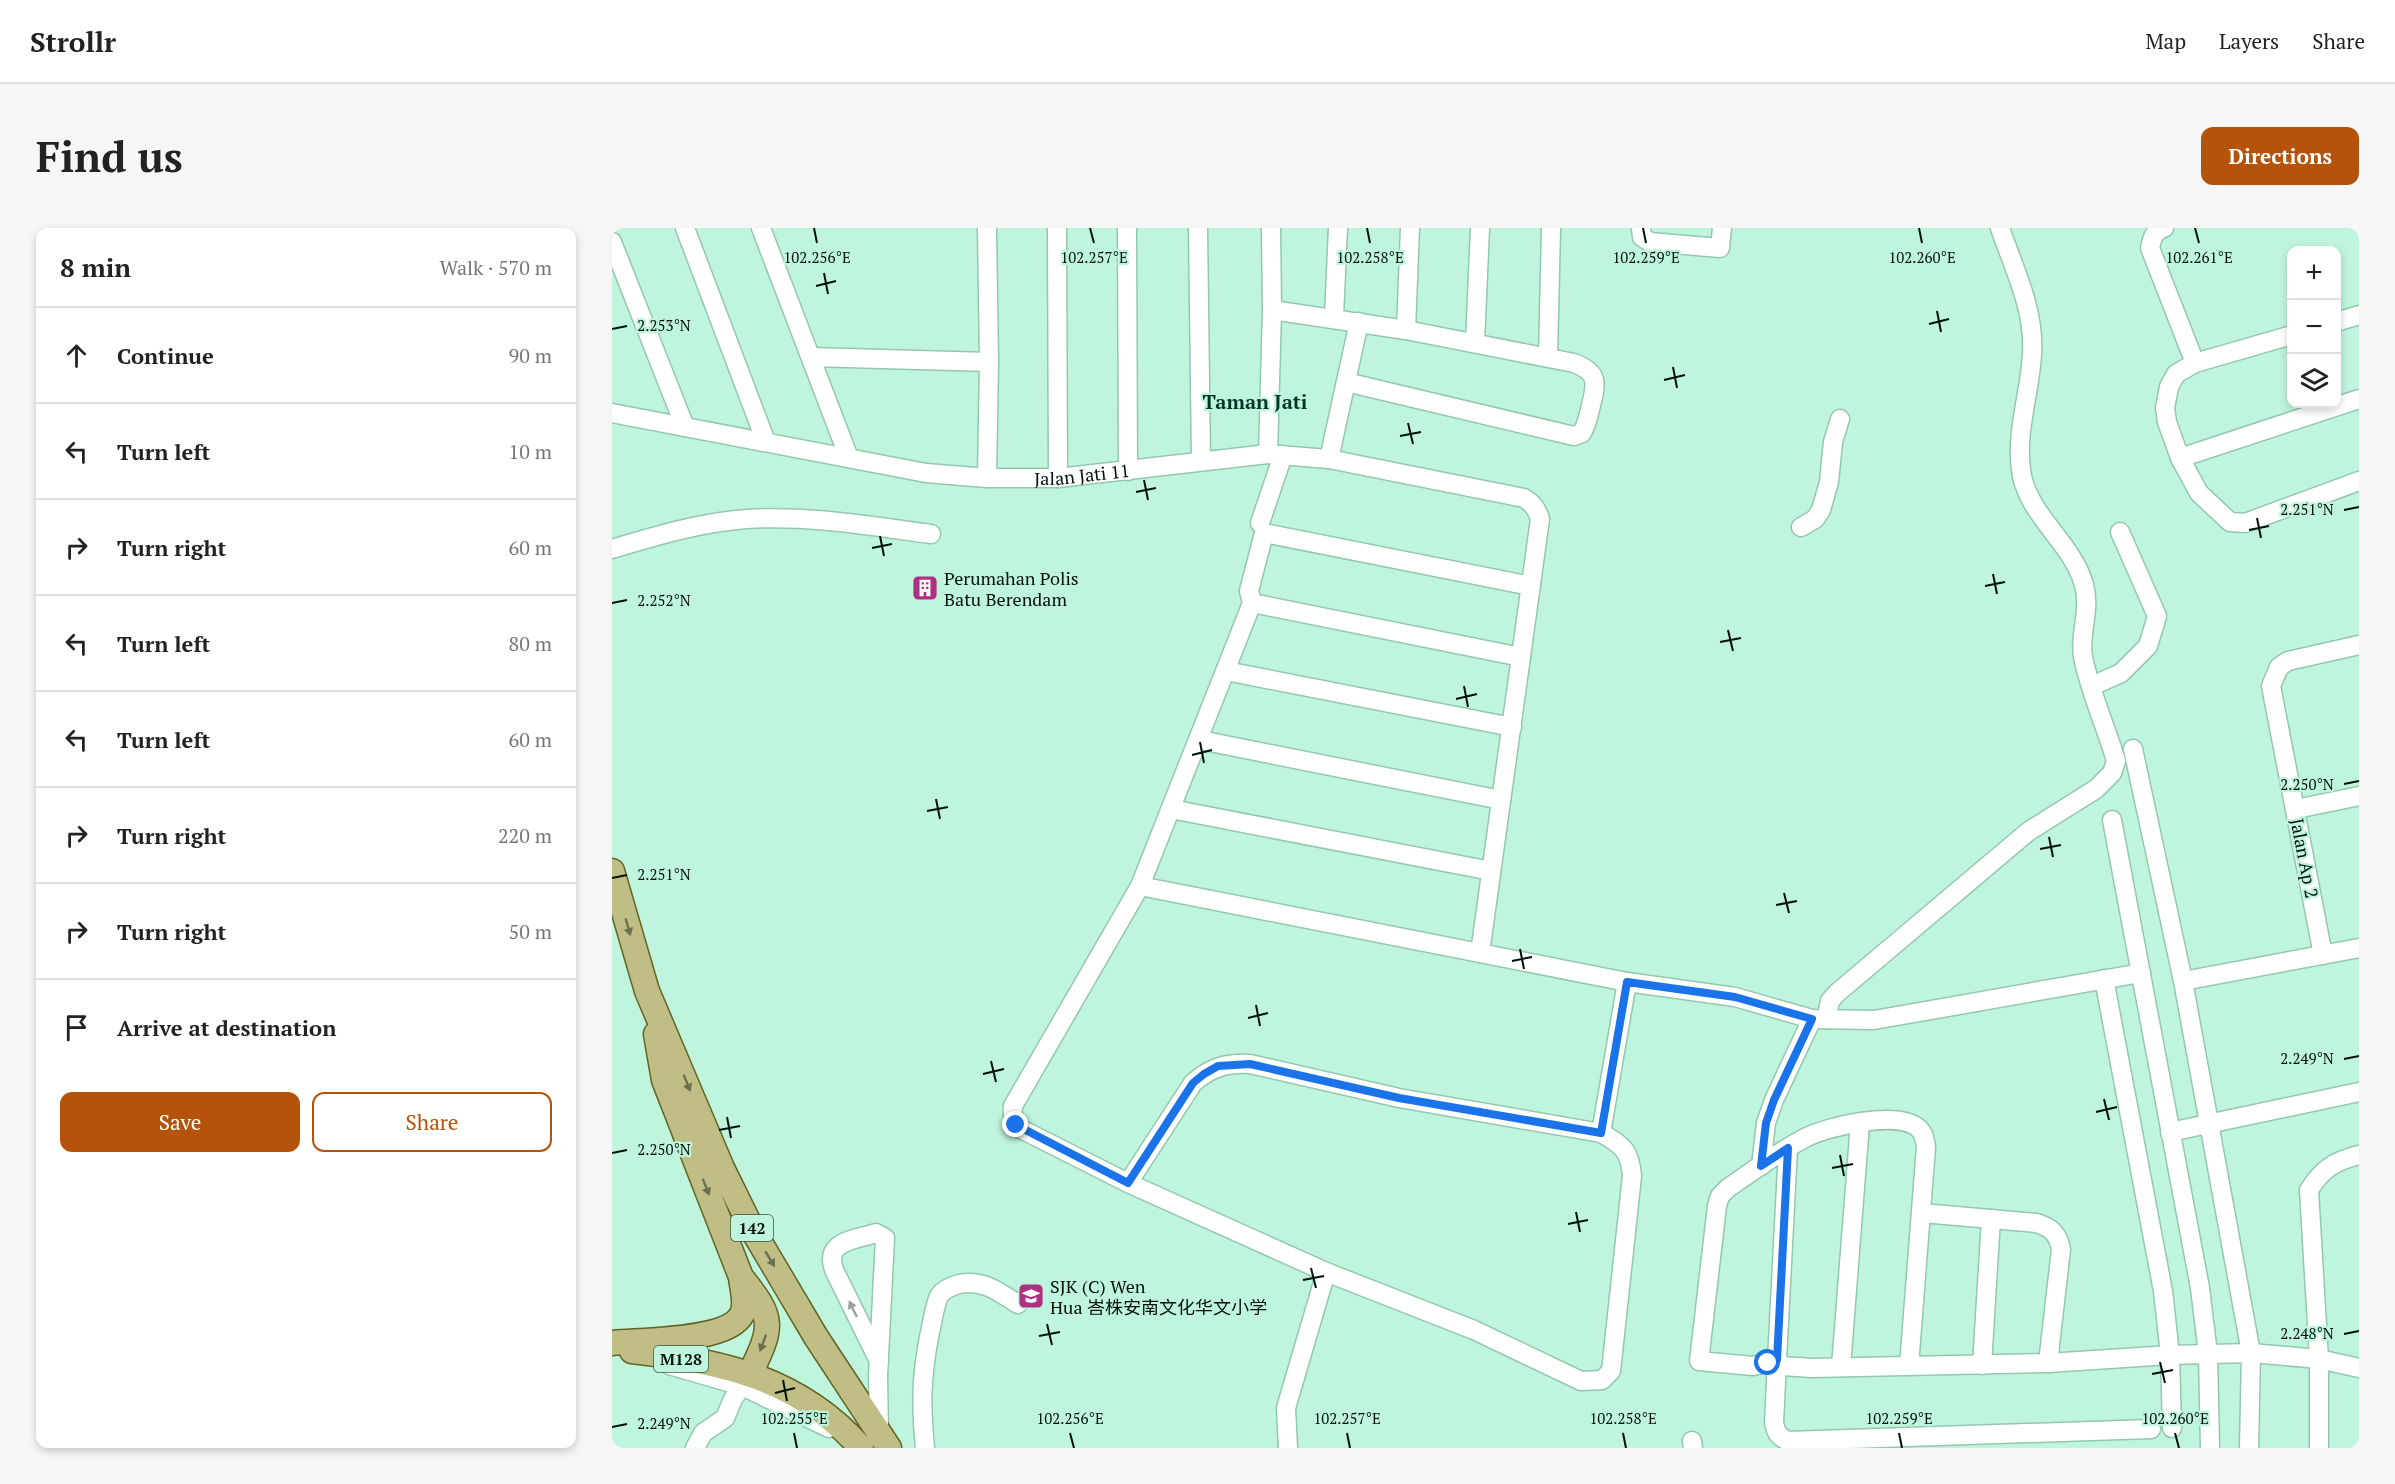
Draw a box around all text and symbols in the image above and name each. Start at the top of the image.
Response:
text: Strollr [30,23,116,60]
text: Map [2145,27,2186,55]
text: Layers [2219,27,2279,55]
text: Share [2312,27,2365,55]
button: Directions [2201,127,2359,185]
text: Find us [36,128,183,184]
map controls [2287,246,2341,408]
button: + [2287,246,2341,300]
text: 102.256°E [783,247,851,267]
text: 102.257°E [1060,247,1128,267]
text: 102.258°E [1336,247,1404,267]
text: 102.259°E [1612,247,1680,267]
text: 102.260°E [1888,247,1956,267]
text: 102.261°E [2165,247,2233,267]
text: 8 min [60,250,131,284]
text: Walk · 570 m [440,254,552,281]
button: − [2287,300,2341,354]
text: 2.253°N [637,315,691,335]
icon: ahead [60,339,93,372]
text: Continue [117,341,214,370]
text: 90 m [509,342,552,369]
button: layers [2287,354,2341,408]
district label: Taman Jati [1203,388,1308,415]
icon: left [60,435,93,468]
text: Turn left [117,437,210,466]
text: 10 m [509,438,552,465]
street label: Jalan Jati 11 [1034,458,1131,490]
text: 2.251°N [2280,499,2334,519]
icon: right [60,531,93,564]
text: Turn right [117,533,226,562]
text: 60 m [509,534,552,561]
place label: Perumahan Polis Batu Berendam [944,566,1079,611]
building icon: Perumahan Polis Batu Berendam [910,573,940,603]
text: 2.252°N [637,590,691,610]
icon: left [60,627,93,660]
text: Turn left [117,629,210,658]
text: 80 m [509,630,552,657]
icon: left [60,723,93,756]
text: Turn left [117,725,210,754]
text: 60 m [509,726,552,753]
text: 2.250°N [2280,774,2334,794]
street label: Jalan Ap 2 [2286,816,2324,900]
icon: right [60,819,93,852]
text: Turn right [117,821,226,850]
text: 220 m [498,822,552,849]
text: 2.251°N [637,864,691,884]
icon: right [60,915,93,948]
text: Turn right [117,917,226,946]
text: 50 m [509,918,552,945]
one-way arrow [624,918,633,936]
icon: arrive [60,1011,93,1044]
text: Arrive at destination [117,1013,336,1042]
text: 2.249°N [2280,1048,2334,1068]
one-way arrow [683,1074,692,1092]
button: Save [60,1092,300,1152]
button: Share [312,1092,552,1152]
route end [1002,1111,1028,1137]
text: 2.250°N [637,1139,691,1159]
one-way arrow [701,1178,711,1196]
road number: 142 [731,1215,773,1241]
one-way arrow [765,1251,775,1268]
place label: SJK (C) Wen Hua 峇株安南文化华文小学 [1050,1274,1267,1319]
school or university icon: SJK (C) Wen Hua 峇株安南文化华文小学 [1016,1281,1046,1311]
one-way arrow [848,1300,858,1317]
text: 2.248°N [2280,1323,2334,1343]
one-way arrow [758,1334,767,1352]
road number: M128 [654,1346,708,1372]
route start [1754,1349,1780,1375]
text: 102.255°E [760,1408,828,1428]
text: 102.256°E [1036,1408,1104,1428]
text: 102.257°E [1313,1408,1381,1428]
text: 102.258°E [1589,1408,1657,1428]
text: 102.259°E [1865,1408,1933,1428]
text: 102.260°E [2141,1408,2209,1428]
text: 2.249°N [637,1413,691,1433]

